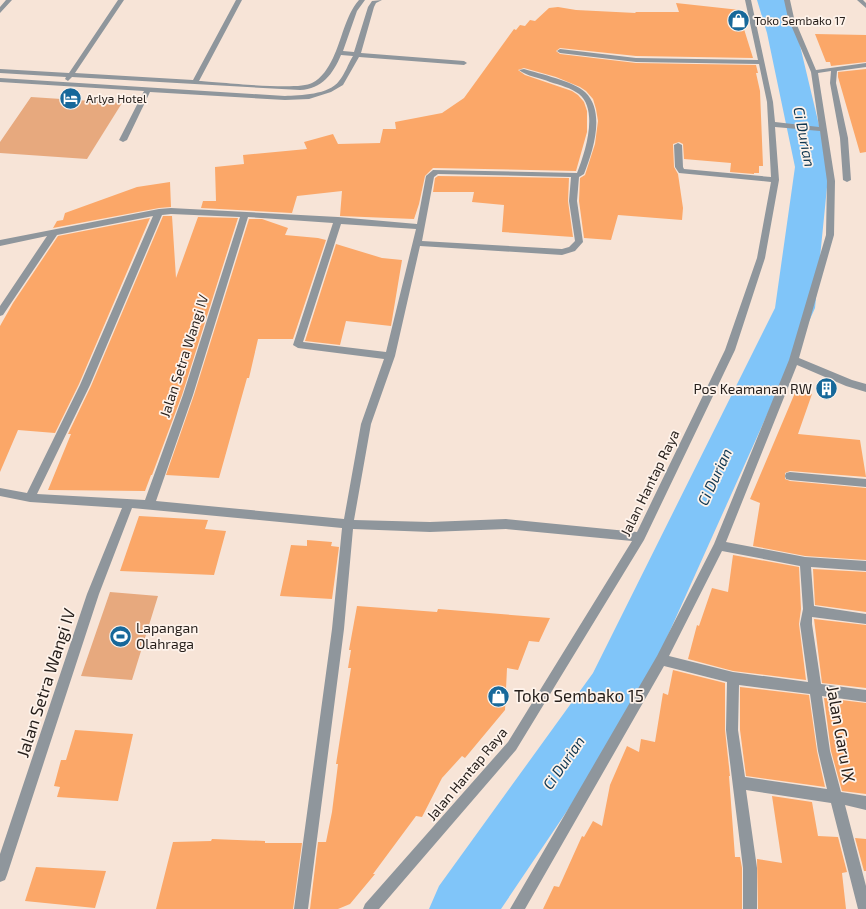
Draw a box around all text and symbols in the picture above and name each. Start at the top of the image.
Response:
shop icon: Toko Sembako 17 [725,8,751,34]
place label: Toko Sembako 17 [754,13,845,27]
hotel icon: Arlya Hotel [58,86,84,112]
place label: Arlya Hotel [86,91,147,105]
water label: Ci Durian [790,105,820,168]
street label: Jalan Setra Wangi IV [156,292,212,419]
building icon: Pos Keamanan RW [814,376,840,402]
place label: Pos Keamanan RW [693,380,812,397]
street label: Jalan Hantap Raya [616,427,683,539]
water label: Ci Durian [693,445,735,508]
street label: Jalan Setra Wangi IV [12,605,80,760]
place label: Lapangan Olahraga [136,619,198,652]
sports icon: Lapangan Olahraga [107,623,133,649]
shop icon: Toko Sembako 15 [485,683,511,709]
street label: Jalan Garu IX [824,684,860,784]
place label: Toko Sembako 15 [514,685,644,705]
street label: Jalan Hantap Raya [423,724,511,824]
water label: Ci Durian [538,732,588,793]

